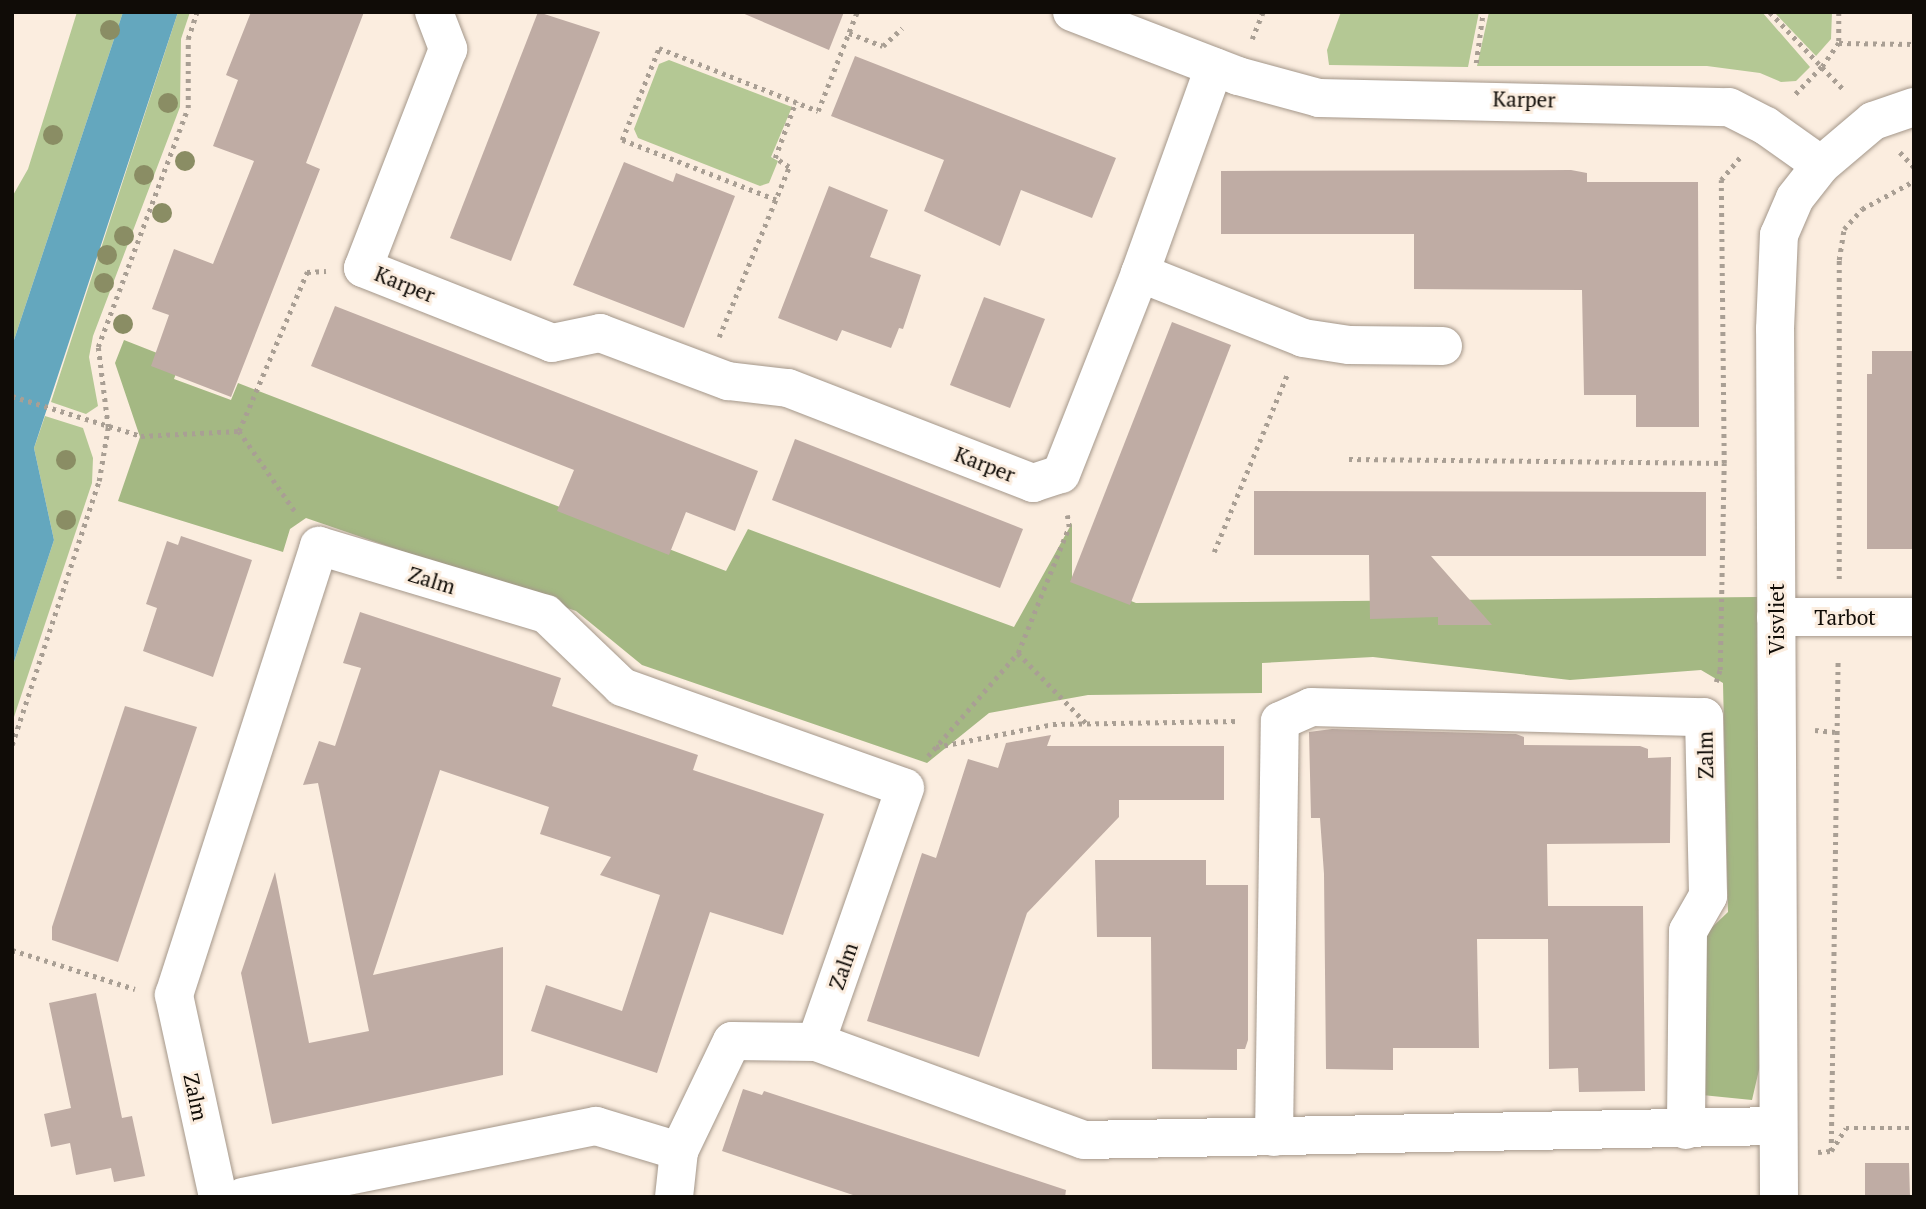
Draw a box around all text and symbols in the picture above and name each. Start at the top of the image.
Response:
street label: Karper [1492,86,1556,112]
street label: Karper [371,261,439,307]
street label: Karper [951,441,1019,487]
street label: Zalm [405,561,459,599]
street label: Visvliet [1763,583,1789,655]
street label: Tarbot [1814,604,1876,630]
street label: Zalm [1692,731,1718,779]
street label: Zalm [823,939,863,993]
street label: Zalm [179,1071,213,1123]

